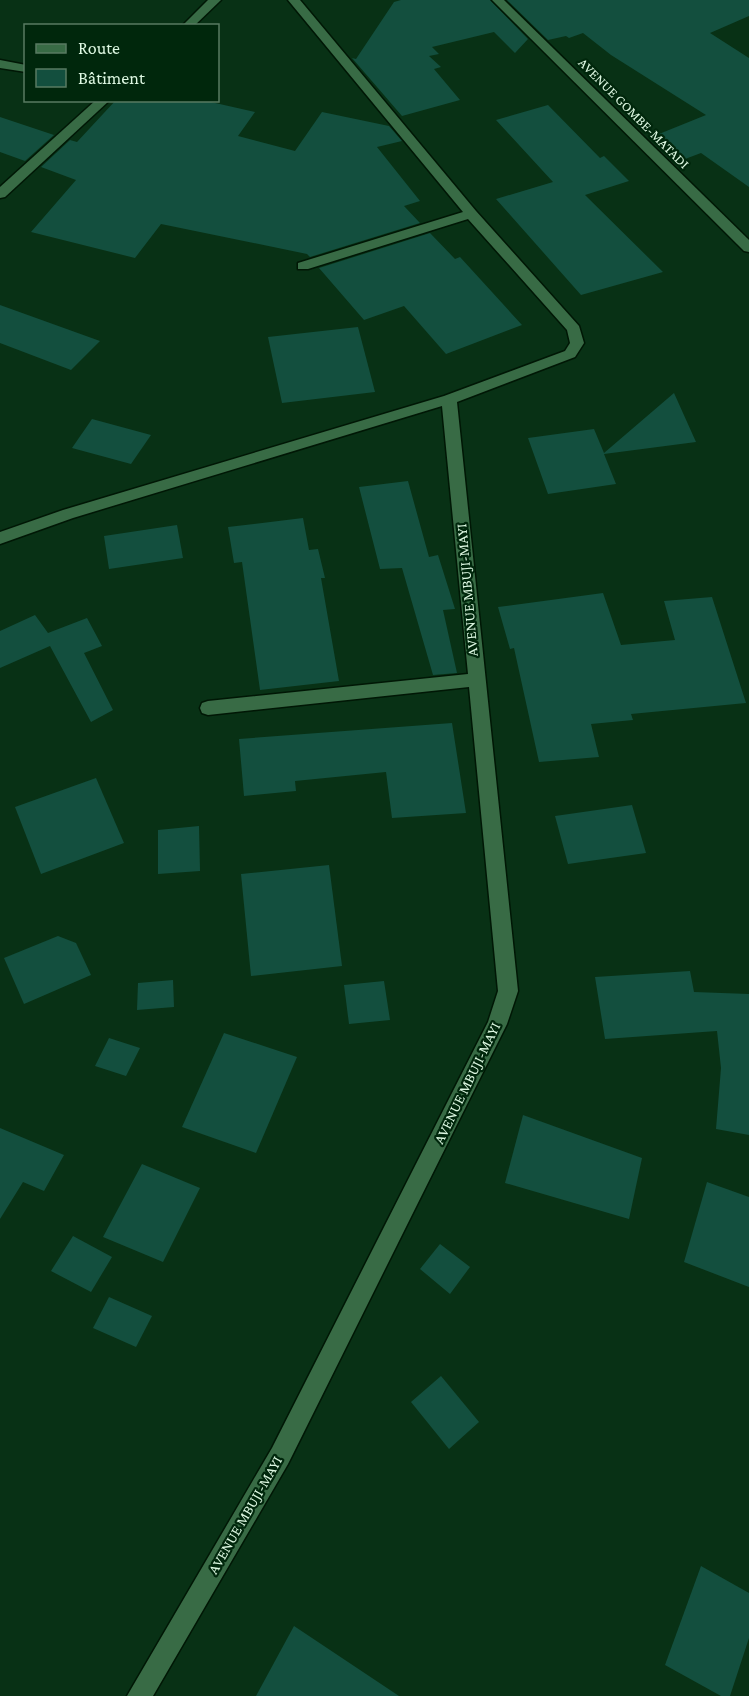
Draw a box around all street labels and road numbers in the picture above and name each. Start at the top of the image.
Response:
street label: AVENUE GOMBE-MATADI [575,54,693,172]
street label: AVENUE MBUJI-MAYI [453,523,482,657]
street label: AVENUE MBUJI-MAYI [431,1020,504,1147]
street label: AVENUE MBUJI-MAYI [205,1453,286,1577]

